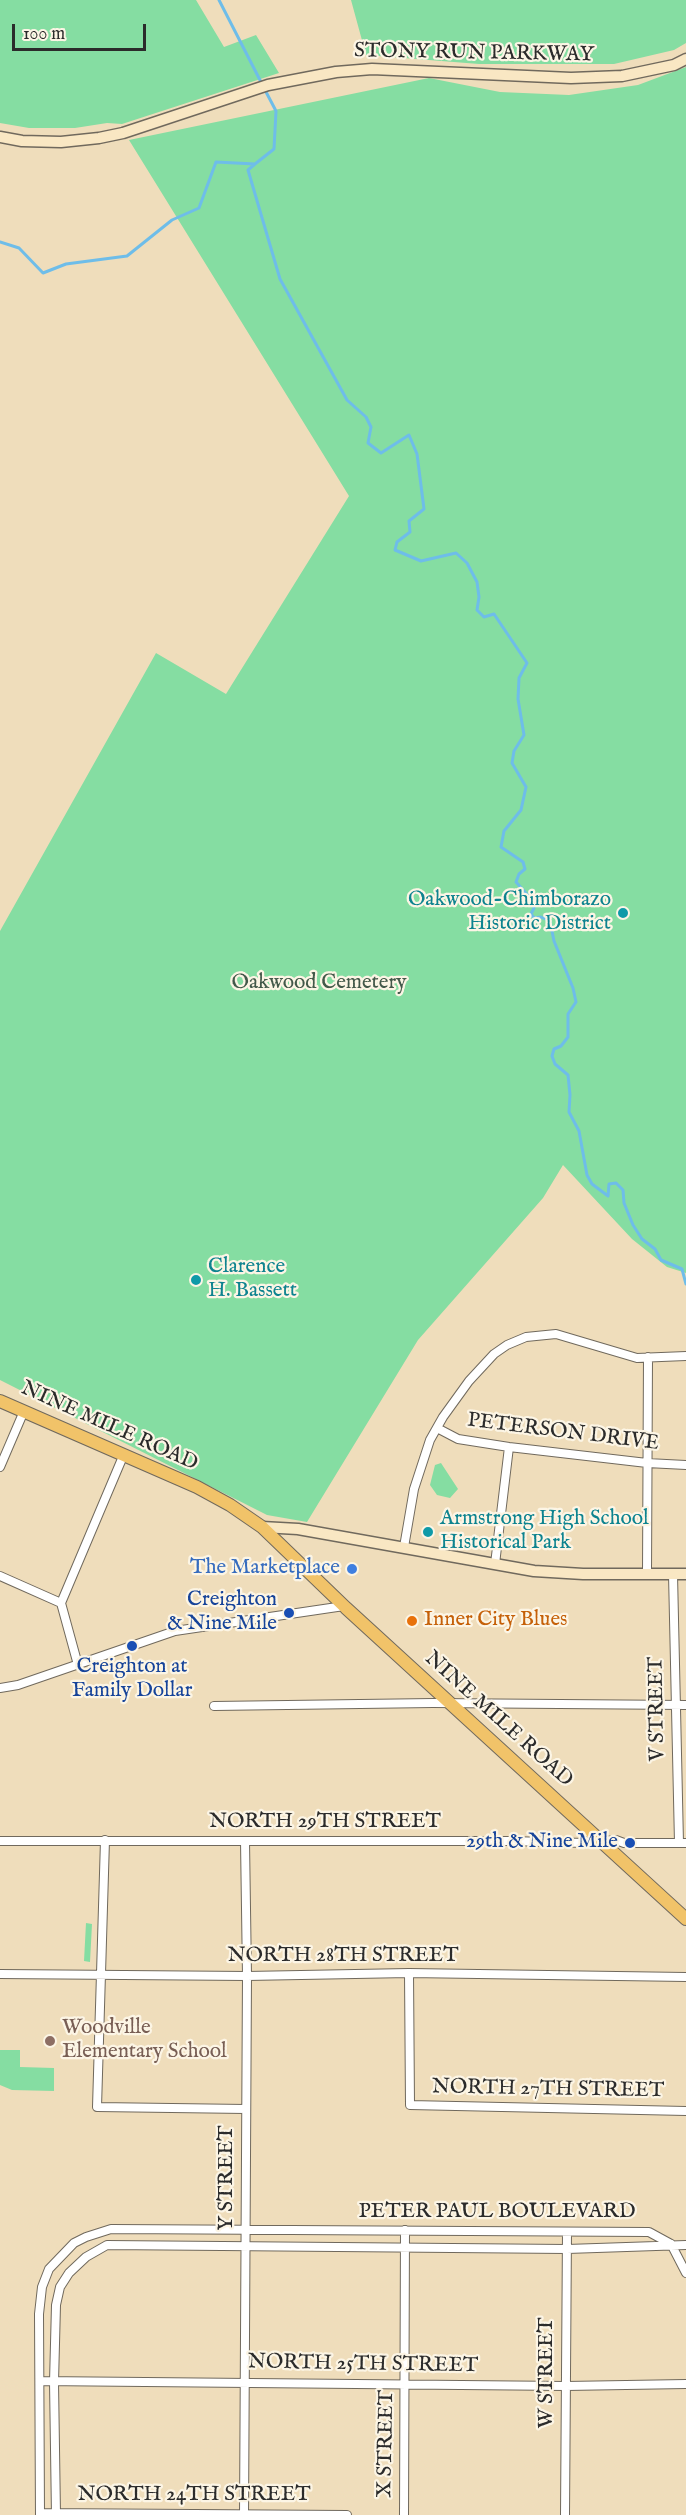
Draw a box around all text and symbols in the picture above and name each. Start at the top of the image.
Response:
scale bar [15,12,148,50]
text: 100 m [23,23,65,46]
street label: STONY RUN PARKWAY [354,39,594,69]
place label: Oakwood-Chimborazo Historic District [408,888,611,938]
marker: Oakwood-Chimborazo Historic District [616,906,630,920]
park label: Oakwood Cemetery [232,971,406,997]
place label: Clarence H. Bassett [208,1255,297,1305]
marker: Clarence H. Bassett [189,1273,203,1287]
street label: NINE MILE ROAD [17,1377,201,1477]
street label: PETERSON DRIVE [466,1409,660,1457]
place label: Armstrong High School Historical Park [440,1507,649,1557]
marker: Armstrong High School Historical Park [421,1525,435,1539]
place label: The Marketplace [190,1556,340,1582]
marker: The Marketplace [345,1562,359,1576]
place label: Creighton & Nine Mile [167,1588,277,1638]
marker: Creighton & Nine Mile [282,1606,296,1620]
place label: Inner City Blues [424,1608,567,1634]
marker: Inner City Blues [405,1614,419,1628]
marker: Creighton at Family Dollar [125,1639,139,1653]
street label: NINE MILE ROAD [419,1647,577,1793]
place label: Creighton at Family Dollar [72,1655,192,1705]
street label: V STREET [644,1656,672,1762]
street label: NORTH 29TH STREET [209,1810,441,1836]
place label: 29th & Nine Mile [466,1830,618,1856]
marker: 29th & Nine Mile [623,1836,637,1850]
street label: NORTH 28TH STREET [228,1944,458,1970]
place label: Woodville Elementary School [62,2016,227,2066]
marker: Woodville Elementary School [43,2034,57,2048]
street label: NORTH 27TH STREET [432,2075,664,2105]
street label: Y STREET [215,2125,241,2231]
street label: PETER PAUL BOULEVARD [358,2200,636,2226]
street label: W STREET [535,2318,561,2428]
street label: NORTH 25TH STREET [248,2350,478,2380]
street label: X STREET [373,2390,401,2498]
street label: NORTH 24TH STREET [78,2483,310,2509]

